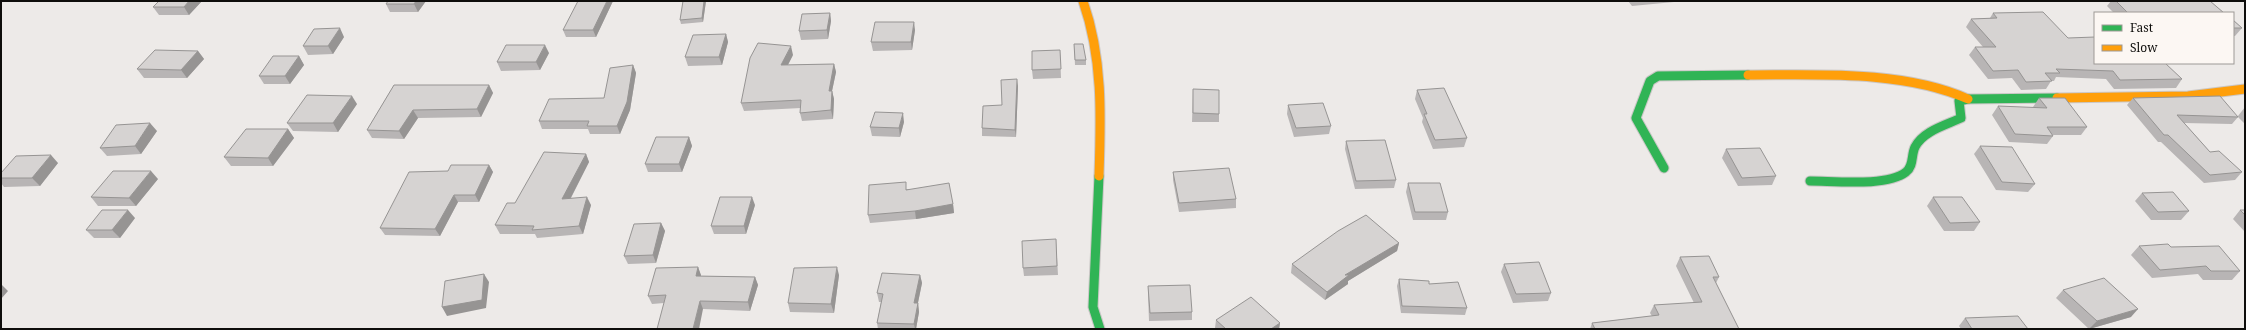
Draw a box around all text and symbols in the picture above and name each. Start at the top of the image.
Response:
legend [2094,12,2234,64]
text: Fast [2130,19,2153,36]
text: Slow [2130,39,2158,56]

